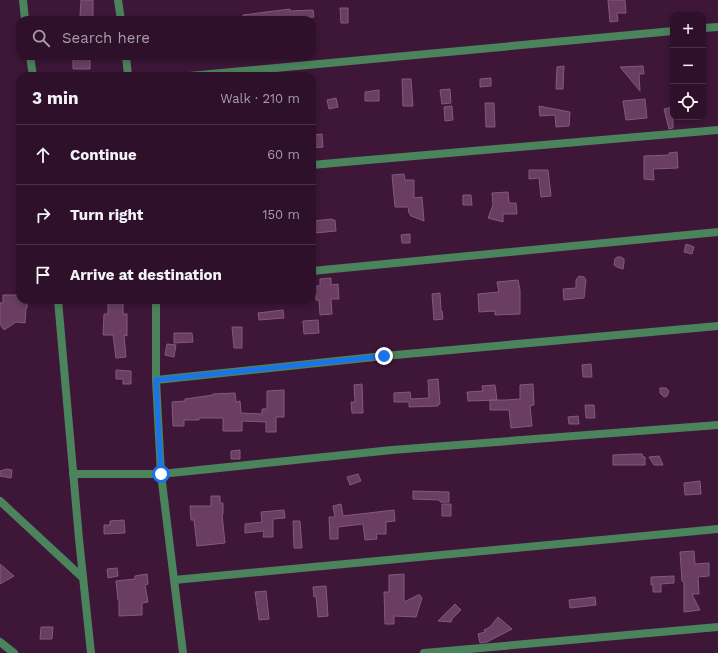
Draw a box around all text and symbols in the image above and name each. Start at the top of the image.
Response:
map controls [670,12,706,120]
button: + [670,12,706,48]
search box [16,16,316,60]
icon: search [30,27,52,49]
text: Search here [62,29,150,47]
button: − [670,48,706,84]
button: locate [670,84,706,120]
text: 3 min [32,88,78,108]
text: Walk · 210 m [220,91,300,106]
icon: ahead [32,144,54,166]
text: Continue [70,146,137,164]
text: 60 m [267,147,300,162]
icon: right [32,204,54,226]
text: Turn right [70,206,143,224]
text: 150 m [262,207,300,222]
icon: arrive [32,264,54,286]
text: Arrive at destination [70,266,222,284]
route end [375,347,393,365]
route start [152,465,170,483]

